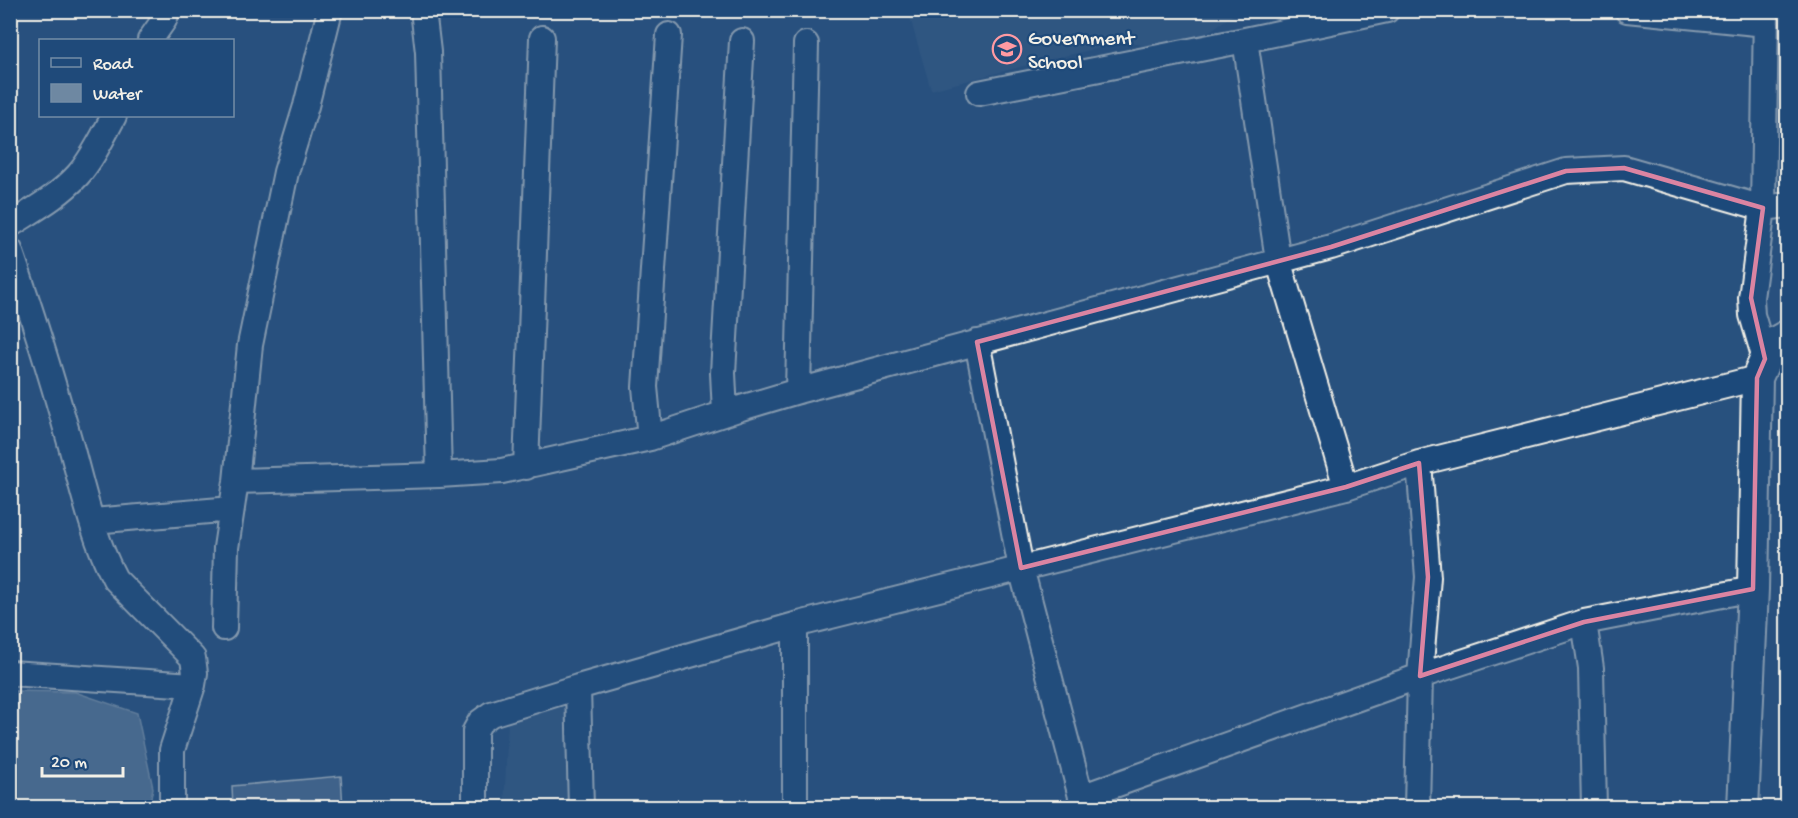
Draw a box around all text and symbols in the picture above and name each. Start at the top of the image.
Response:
place label: Government School [1028,28,1136,77]
school or university icon: Government School [991,33,1023,65]
legend [39,39,234,117]
text: Road [93,55,134,76]
text: Water [93,85,143,106]
scale bar [42,740,123,778]
text: 20 m [51,753,87,774]

